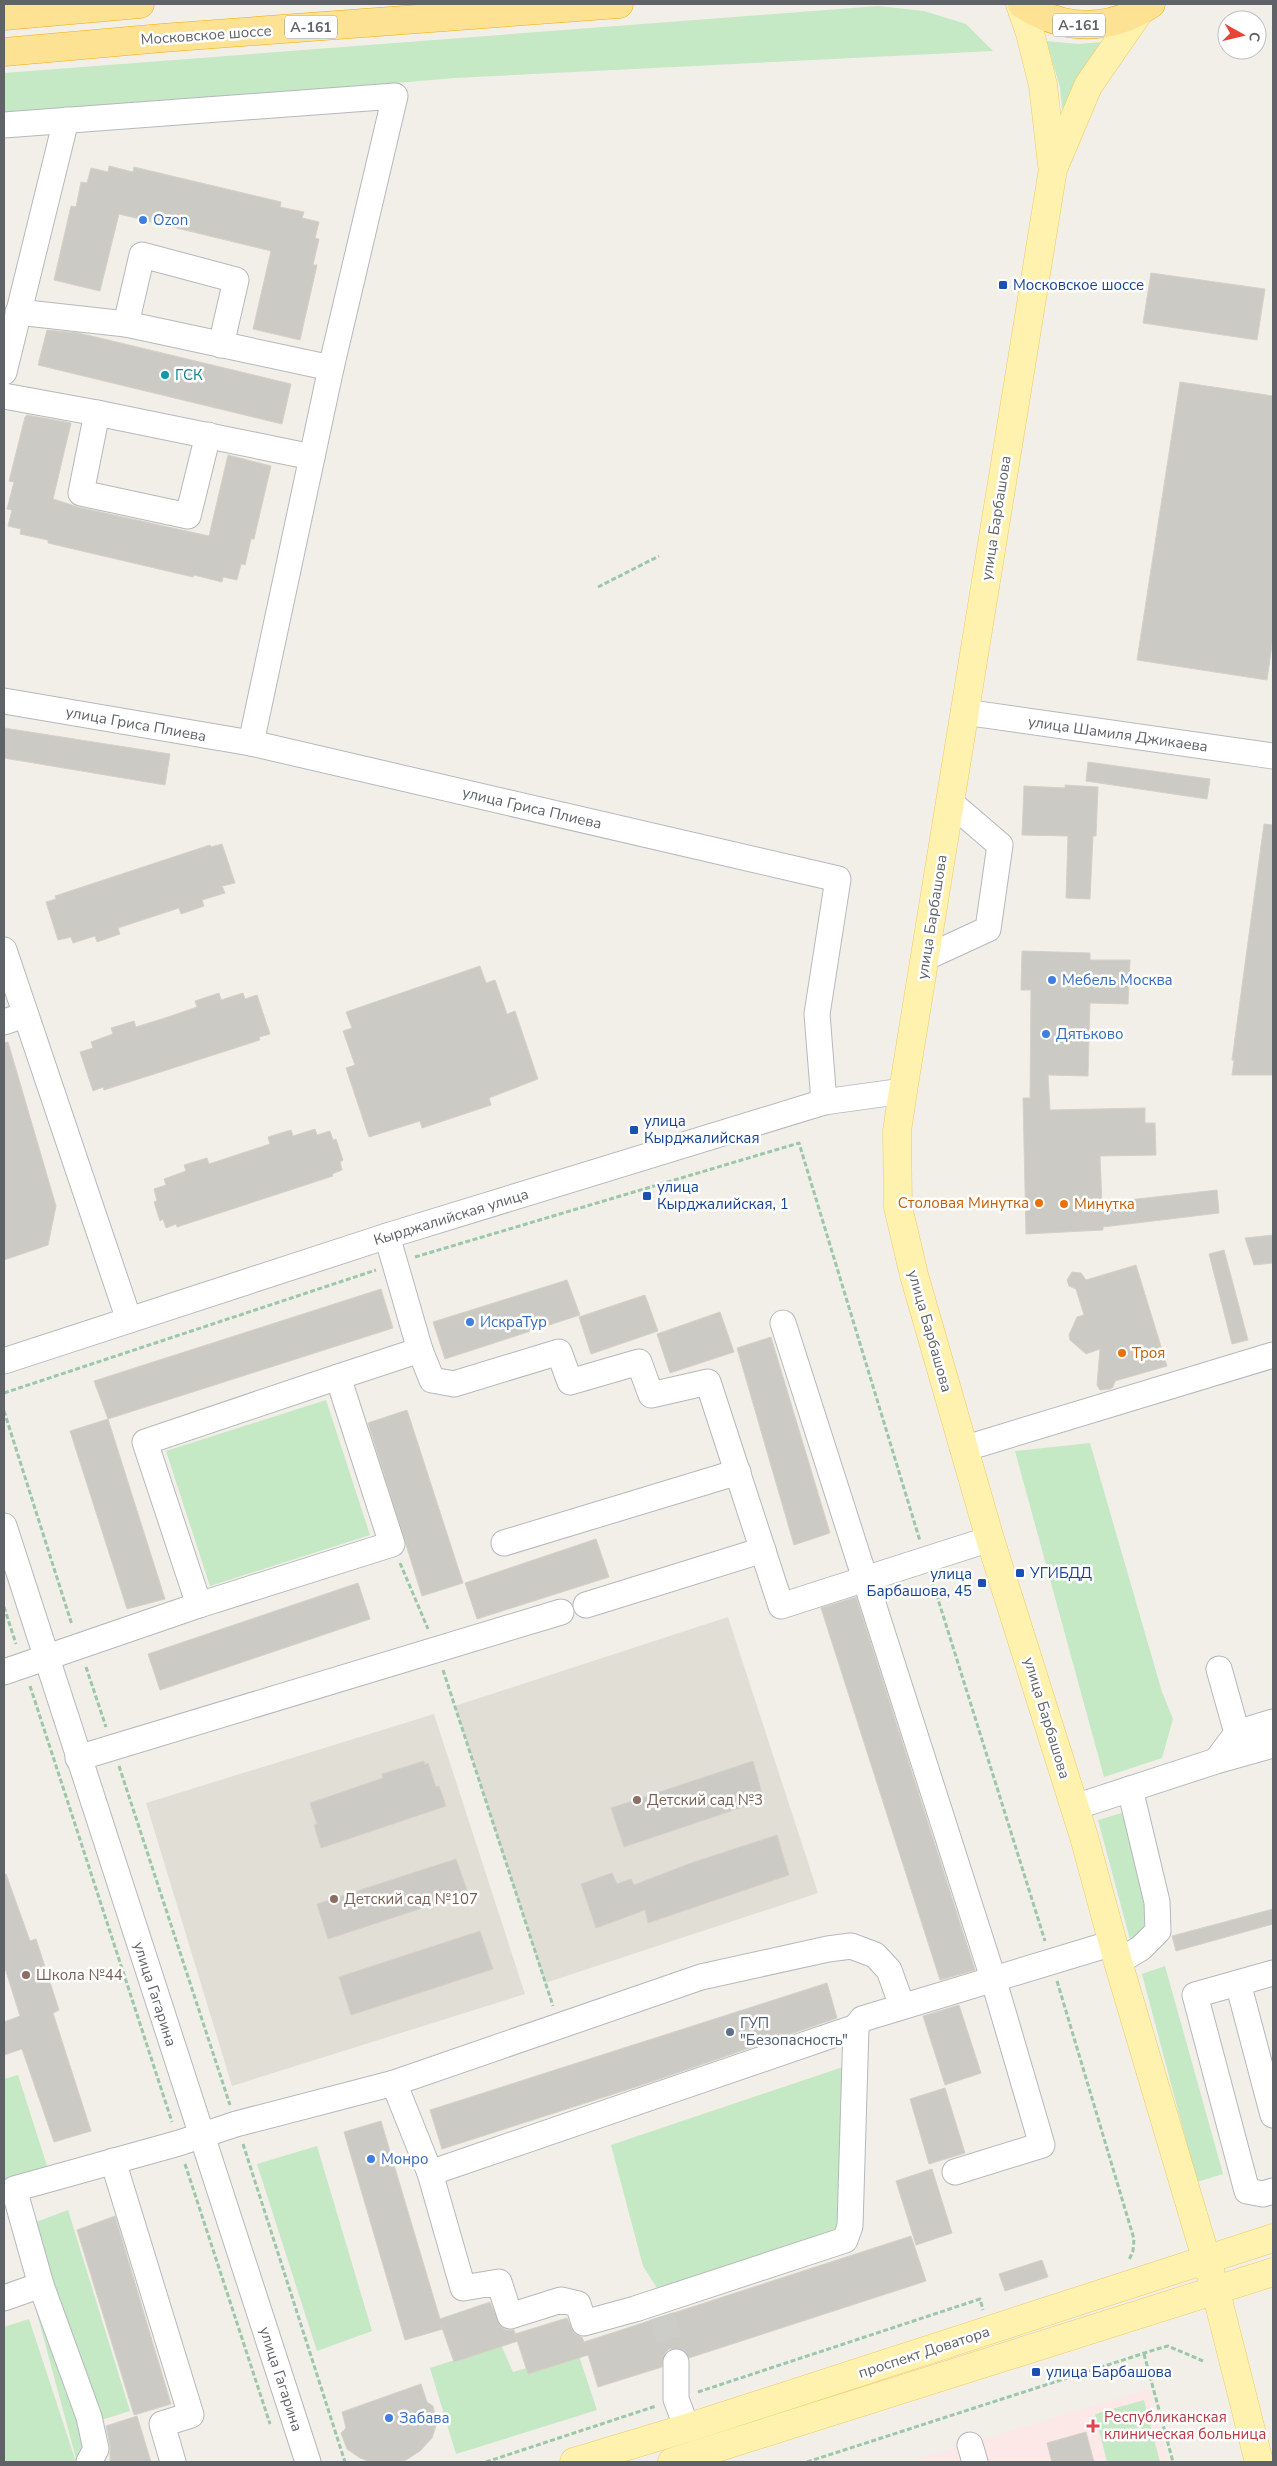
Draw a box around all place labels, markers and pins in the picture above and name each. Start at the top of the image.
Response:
place label: Ozon [153,210,188,230]
marker: Ozon [137,214,149,226]
place label: Московское шоссе [1013,275,1144,295]
marker: Московское шоссе [997,279,1009,291]
place label: ГСК [175,365,203,385]
marker: ГСК [159,369,171,381]
place label: Мебель Москва [1062,970,1173,990]
marker: Мебель Москва [1046,974,1058,986]
place label: Дятьково [1056,1024,1124,1044]
marker: Дятьково [1040,1028,1052,1040]
place label: улица Кырджалийская [644,1111,760,1148]
marker: улица Кырджалийская [628,1124,640,1136]
place label: улица Кырджалийская, 1 [657,1177,789,1214]
marker: улица Кырджалийская, 1 [641,1190,653,1202]
place label: Столовая Минутка [898,1193,1029,1213]
place label: Минутка [1074,1194,1135,1214]
marker: Столовая Минутка [1033,1197,1045,1209]
marker: Минутка [1058,1198,1070,1210]
place label: ИскраТур [480,1312,547,1332]
marker: ИскраТур [464,1316,476,1328]
place label: Троя [1132,1343,1165,1363]
marker: Троя [1116,1347,1128,1359]
place label: УГИБДД [1029,1563,1092,1583]
place label: улица Барбашова, 45 [867,1564,972,1601]
marker: УГИБДД [1014,1567,1026,1579]
marker: улица Барбашова, 45 [976,1577,988,1589]
place label: Детский сад №3 [647,1790,763,1810]
marker: Детский сад №3 [631,1794,643,1806]
place label: Детский сад №107 [344,1889,478,1909]
marker: Детский сад №107 [328,1893,340,1905]
place label: Школа №44 [36,1965,123,1985]
marker: Школа №44 [20,1969,32,1981]
place label: ГУП "Безопасность" [740,2013,848,2050]
marker: ГУП "Безопасность" [724,2026,736,2038]
place label: Монро [381,2149,429,2169]
marker: Монро [365,2153,377,2165]
place label: улица Барбашова [1046,2362,1172,2382]
marker: улица Барбашова [1030,2366,1042,2378]
place label: Республиканская клиническая больница [1104,2407,1266,2444]
place label: Забава [399,2408,450,2428]
marker: Забава [383,2412,395,2424]
marker: Республиканская клиническая больница [1086,2419,1100,2433]

